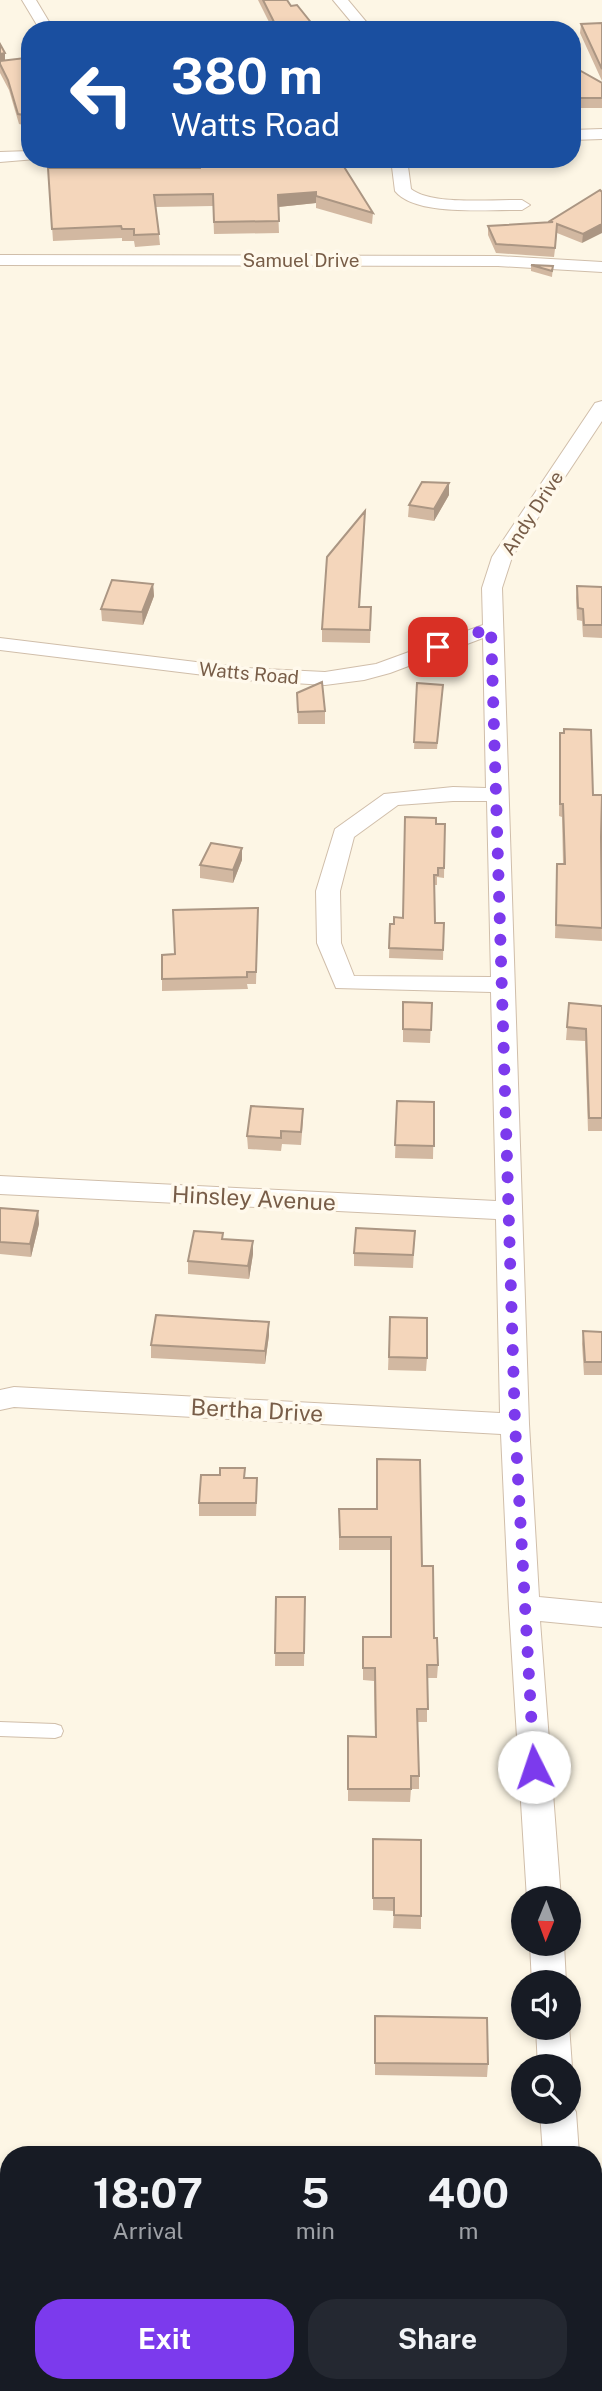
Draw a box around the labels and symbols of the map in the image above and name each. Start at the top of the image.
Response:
street label: Samuel Drive [242,249,360,271]
street label: Andy Drive [497,467,567,559]
pin [408,617,468,677]
street label: Watts Road [198,658,300,688]
street label: Hinsley Avenue [171,1180,337,1216]
street label: Bertha Drive [190,1393,324,1427]
position arrow [497,1730,571,1804]
north arrow [511,1886,581,1956]

